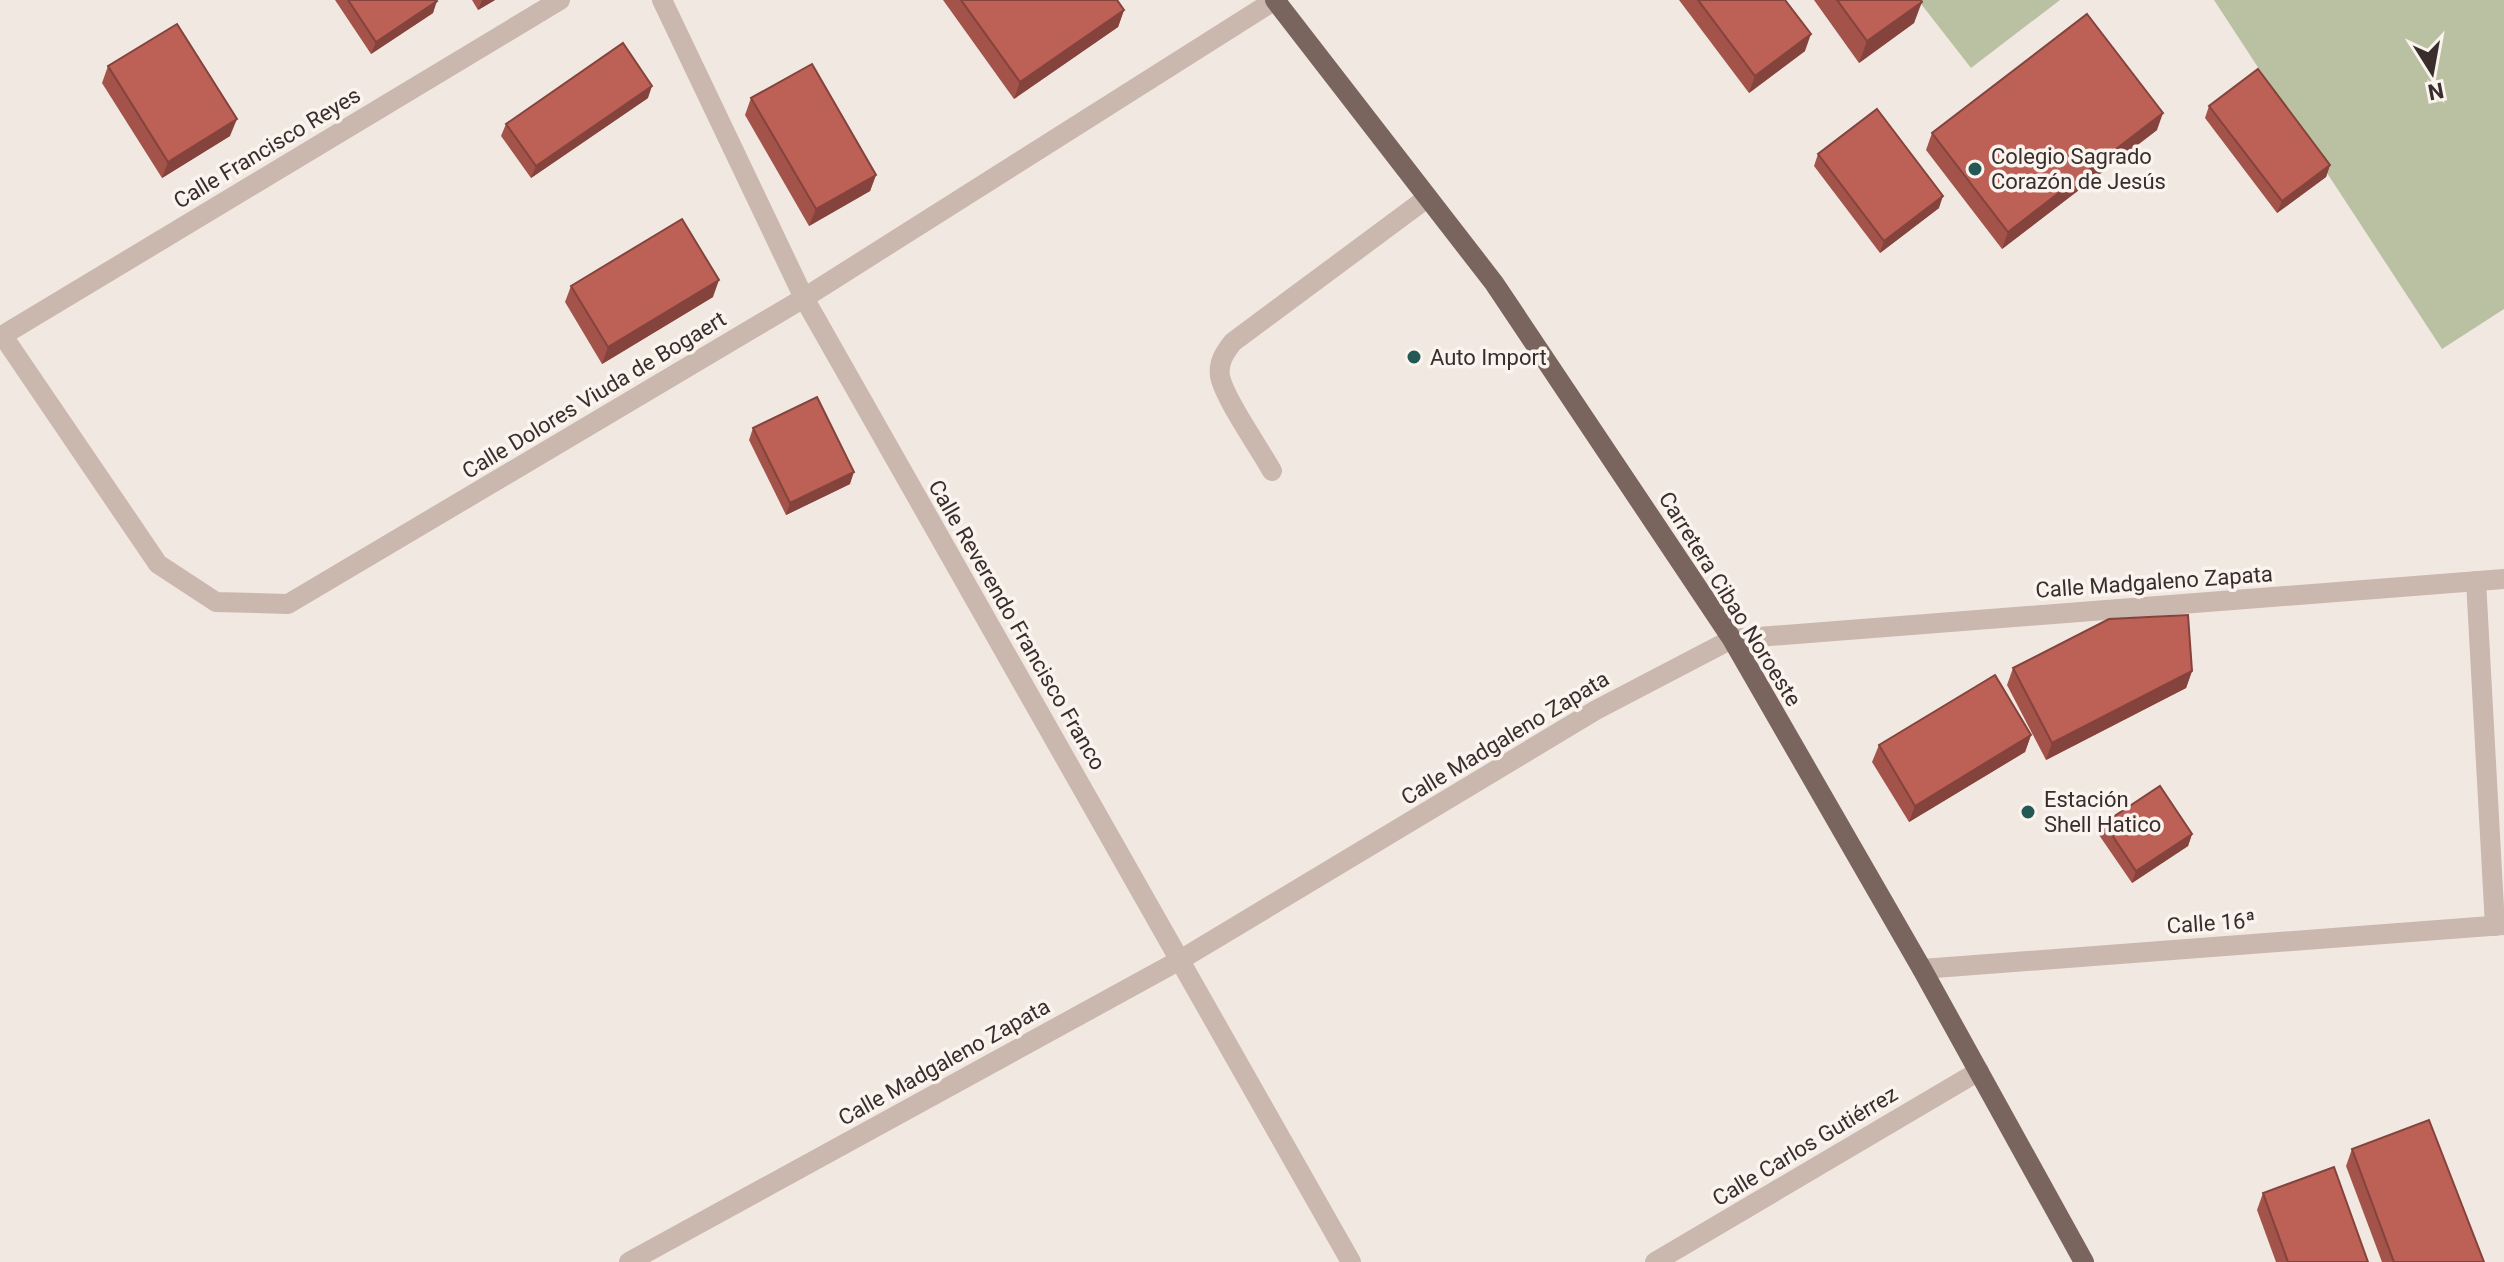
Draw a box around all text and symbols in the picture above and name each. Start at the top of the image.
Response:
north arrow [2392,32,2472,112]
text: N [2426,77,2446,105]
street label: Calle Francisco Reyes [169,82,365,214]
place label: Colegio Sagrado Corazón de Jesús [1991,144,2166,194]
marker: Colegio Sagrado Corazón de Jesús [1966,160,1984,178]
street label: Calle Dolores Viuda de Bogaert [458,306,730,484]
place label: Auto Import [1430,345,1547,370]
marker: Auto Import [1405,348,1423,366]
street label: Calle Reverendo Francisco Franco [923,476,1111,774]
street label: Carretera Cibao Noroeste [1654,487,1806,711]
street label: Calle Madgaleno Zapata [2035,561,2273,603]
street label: Calle Madgaleno Zapata [1397,666,1613,810]
place label: Estación Shell Hatico [2044,787,2161,837]
marker: Estación Shell Hatico [2019,803,2037,821]
street label: Calle 16ª [2166,907,2256,939]
street label: Calle Madgaleno Zapata [834,993,1054,1131]
street label: Calle Carlos Gutiérrez [1708,1081,1902,1211]

